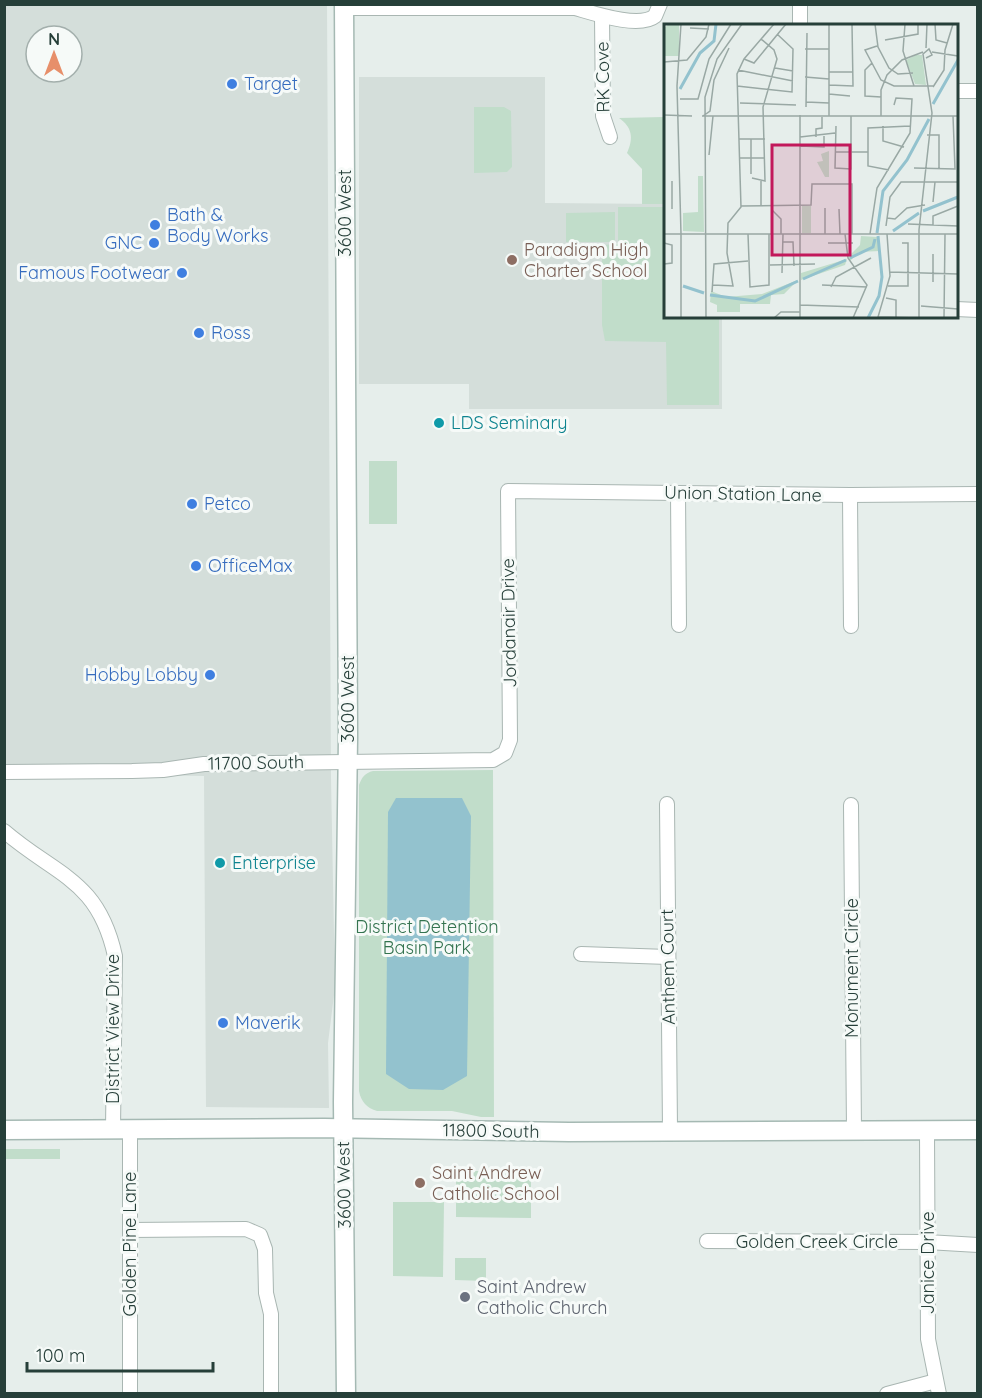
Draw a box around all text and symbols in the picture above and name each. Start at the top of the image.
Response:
north arrow [24,24,84,84]
inset map [664,24,958,318]
text: N [48,29,60,49]
street label: RK Cove [590,41,615,113]
place label: Target [244,72,298,95]
marker: Target [225,77,239,91]
street label: 3600 West [333,169,356,257]
place label: Bath & Body Works [167,203,269,247]
marker: Bath & Body Works [148,218,162,232]
place label: GNC [105,231,142,254]
marker: GNC [147,236,161,250]
place label: Paradigm High Charter School [524,238,649,282]
marker: Paradigm High Charter School [505,253,519,267]
place label: Famous Footwear [18,261,170,284]
marker: Famous Footwear [175,266,189,280]
place label: Ross [211,321,251,344]
marker: Ross [192,326,206,340]
place label: LDS Seminary [451,411,568,434]
marker: LDS Seminary [432,416,446,430]
street label: Union Station Lane [664,481,822,506]
place label: Petco [204,492,251,515]
marker: Petco [185,497,199,511]
place label: OfficeMax [208,554,293,577]
street label: Jordanair Drive [496,558,521,688]
marker: OfficeMax [189,559,203,573]
street label: 3600 West [336,655,359,743]
place label: Hobby Lobby [85,663,198,686]
marker: Hobby Lobby [203,668,217,682]
street label: 11700 South [208,750,304,775]
place label: Enterprise [232,851,316,874]
marker: Enterprise [213,856,227,870]
street label: Monument Circle [840,898,863,1038]
street label: Anthem Court [655,909,680,1025]
park label: District Detention Basin Park [355,915,499,959]
street label: District View Drive [101,954,124,1104]
place label: Maverik [235,1011,301,1034]
marker: Maverik [216,1016,230,1030]
street label: 11800 South [442,1118,540,1143]
street label: 3600 West [331,1141,356,1229]
place label: Saint Andrew Catholic School [432,1161,560,1205]
street label: Golden Pine Lane [118,1172,141,1316]
marker: Saint Andrew Catholic School [413,1176,427,1190]
street label: Janice Drive [916,1211,939,1315]
street label: Golden Creek Circle [736,1230,898,1253]
place label: Saint Andrew Catholic Church [477,1275,607,1319]
marker: Saint Andrew Catholic Church [458,1290,472,1304]
scale bar [27,1335,213,1373]
text: 100 m [36,1344,85,1367]

